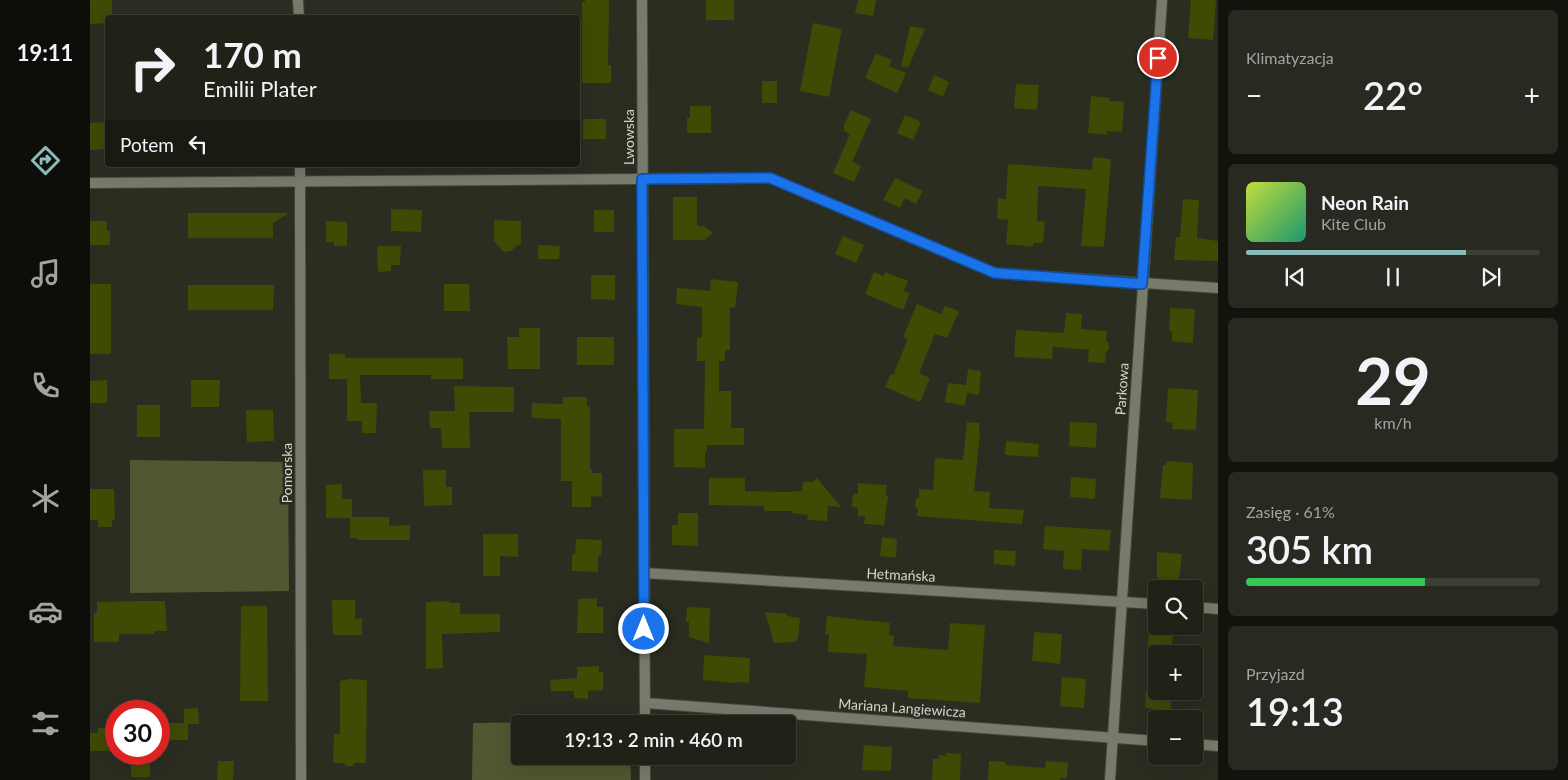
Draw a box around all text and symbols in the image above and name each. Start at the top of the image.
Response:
text: 170 m [203,33,302,75]
icon: right [120,35,185,100]
pin [1137,37,1179,79]
text: 19:11 [17,39,73,66]
icon: arrive [1144,44,1172,72]
text: Klimatyzacja [1246,48,1334,67]
text: 22° [1363,72,1423,118]
text: Emilii Plater [203,75,317,102]
text: − [1246,78,1262,112]
text: + [1524,78,1540,112]
street label: Lwowska [620,109,637,165]
icon: left [184,130,212,158]
text: Potem [120,133,174,156]
icon: directions [28,143,63,178]
text: Neon Rain [1321,191,1409,214]
text: Kite Club [1321,214,1386,233]
icon: music [28,256,63,291]
icon: previous [1281,263,1309,291]
icon: pause [1379,263,1407,291]
icon: next [1477,263,1505,291]
text: 29 [1355,341,1431,419]
street label: Parkowa [1111,362,1132,416]
icon: phone [28,368,63,403]
text: km/h [1374,413,1412,432]
street label: Pomorska [278,443,295,503]
icon: climate [28,481,63,516]
text: Zasięg · 61% [1246,502,1335,521]
text: 305 km [1246,526,1373,572]
street label: Hetmańska [866,564,936,585]
map controls [1148,580,1203,765]
button: search [1148,580,1203,635]
icon: car [28,594,63,629]
position arrow [617,602,669,654]
button: + [1148,645,1203,700]
text: Przyjazd [1246,664,1305,683]
text: 19:13 [1246,688,1344,734]
street label: Mariana Langiewicza [838,695,966,720]
speed limit sign: 30 [105,700,170,765]
icon: filters [28,706,63,741]
button: − [1148,710,1203,765]
text: 19:13 · 2 min · 460 m [564,728,743,751]

